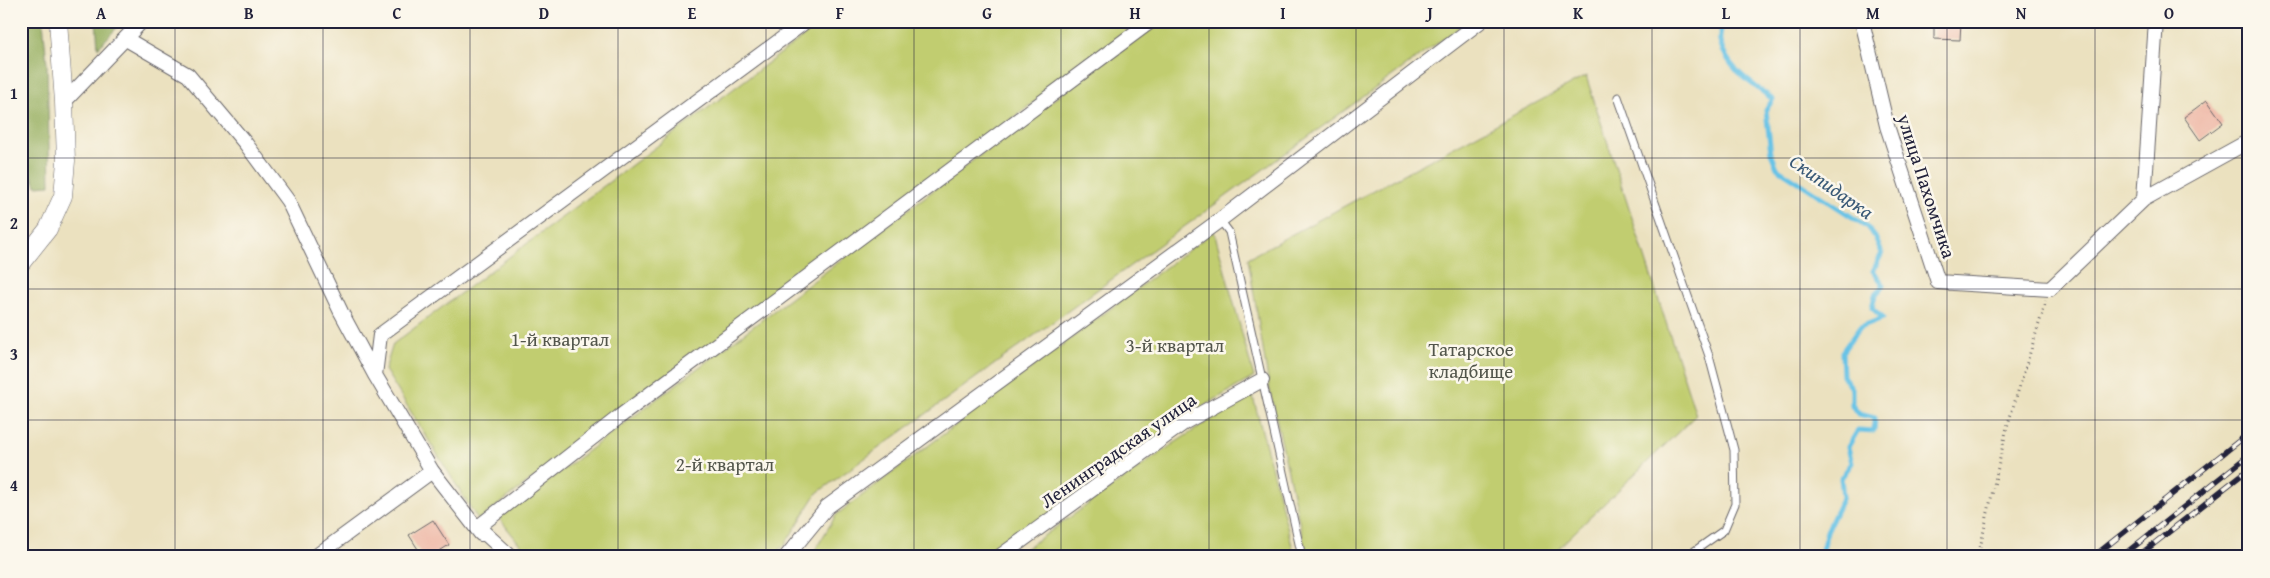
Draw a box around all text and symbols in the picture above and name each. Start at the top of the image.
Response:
text: A [96,1,107,25]
text: B [244,1,254,25]
text: C [392,1,402,25]
text: D [539,1,549,25]
text: E [688,1,697,25]
text: F [836,1,844,25]
text: G [982,1,992,25]
text: H [1129,1,1141,25]
text: I [1280,1,1286,25]
text: J [1424,1,1433,25]
text: K [1573,1,1584,25]
text: L [1722,1,1731,25]
text: M [1866,1,1880,25]
text: N [2016,1,2027,25]
text: O [2164,1,2174,25]
text: 1 [10,81,18,105]
street label: улица Пахомчика [1890,109,1964,262]
water label: Скипидарка [1784,146,1881,226]
text: 2 [10,211,18,235]
park label: 1-й квартал [511,325,609,353]
park label: 3-й квартал [1126,331,1224,359]
park label: Татарское кладбище [1428,335,1514,385]
text: 3 [10,342,18,366]
street label: Ленинградская улица [1034,386,1202,514]
park label: 2-й квартал [676,450,774,478]
text: 4 [10,473,18,497]

